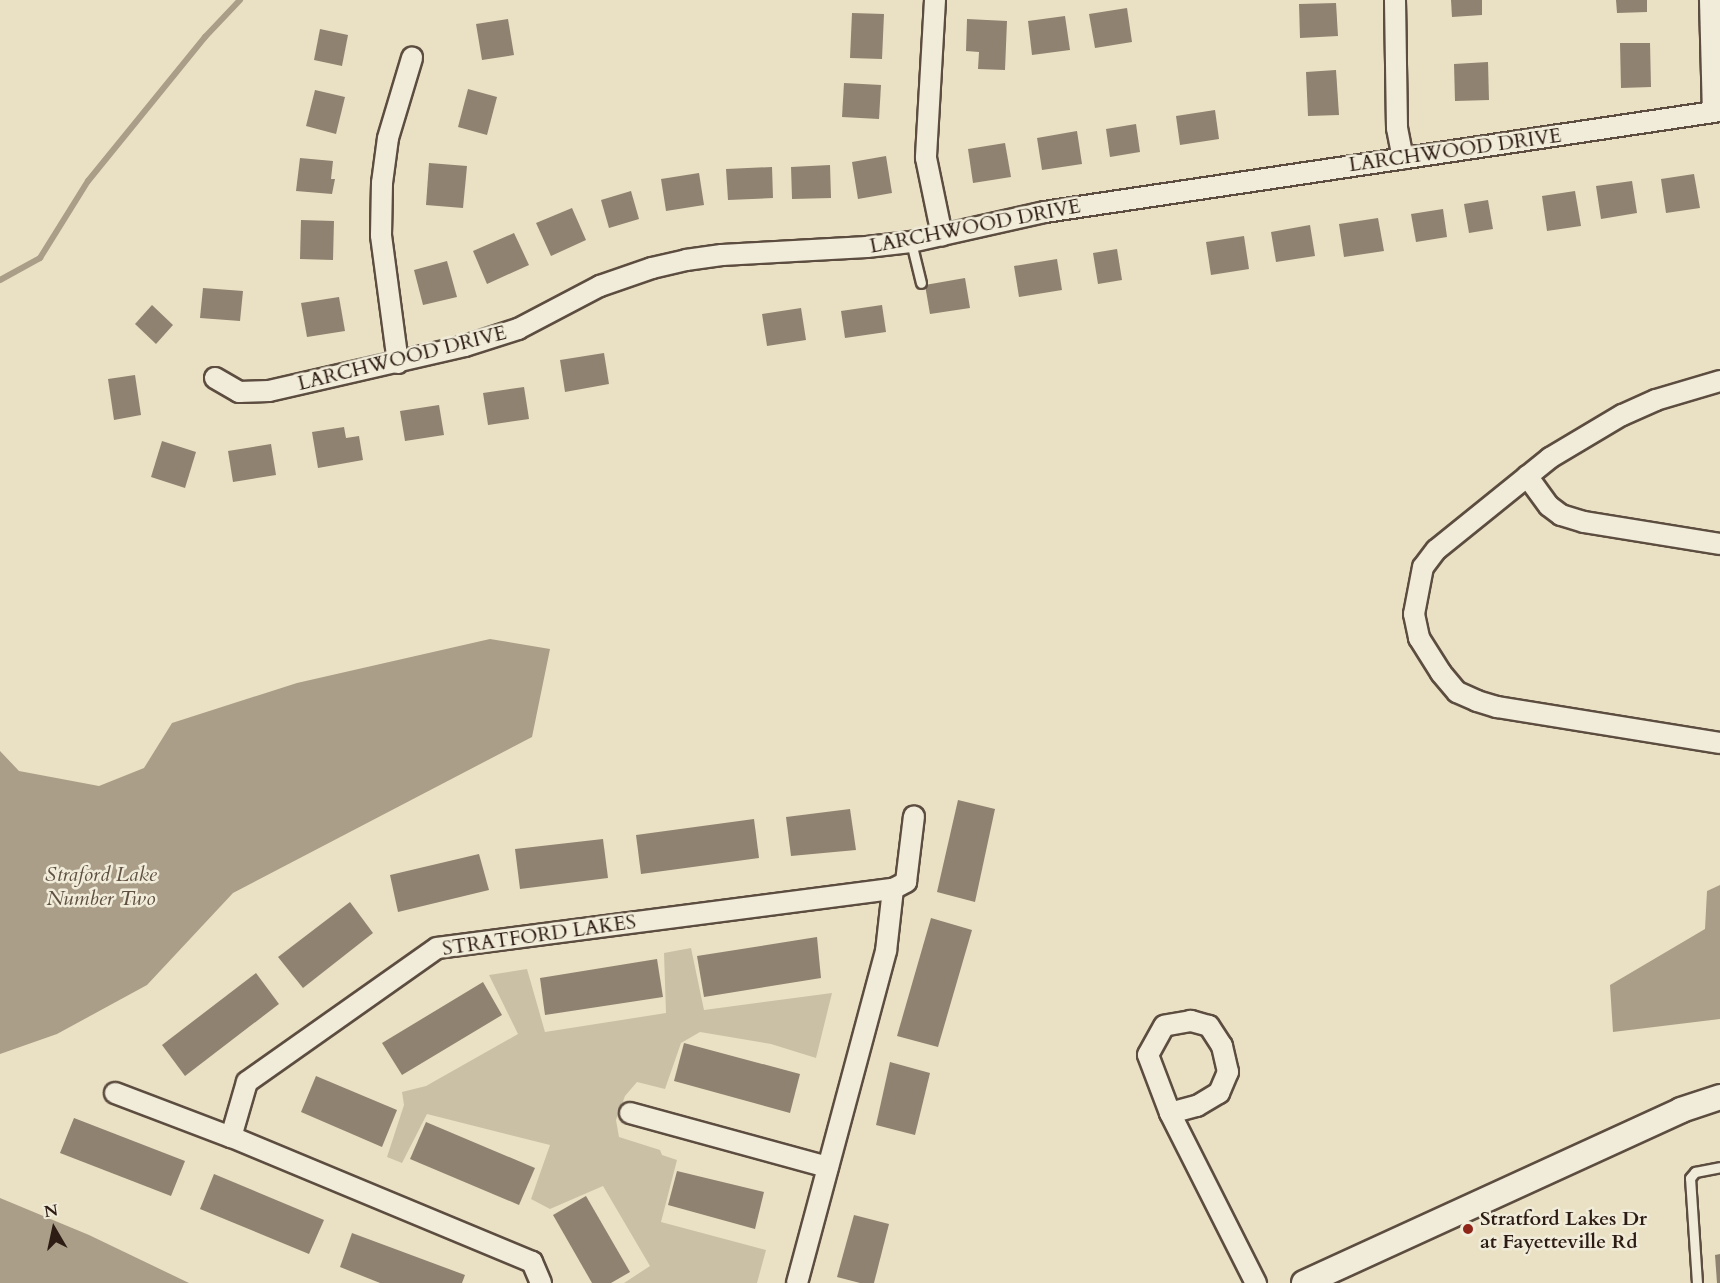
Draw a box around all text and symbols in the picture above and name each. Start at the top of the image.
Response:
street label: LARCHWOOD DRIVE [1347,123,1563,177]
street label: LARCHWOOD DRIVE [867,194,1083,258]
street label: LARCHWOOD DRIVE [295,320,509,396]
water label: Straford Lake Number Two [45,862,157,912]
street label: STRATFORD LAKES [441,910,637,960]
north arrow [24,1199,84,1259]
text: N [43,1199,60,1223]
place label: Stratford Lakes Dr at Fayetteville Rd [1480,1206,1647,1253]
marker: Stratford Lakes Dr at Fayetteville Rd [1461,1222,1475,1236]

